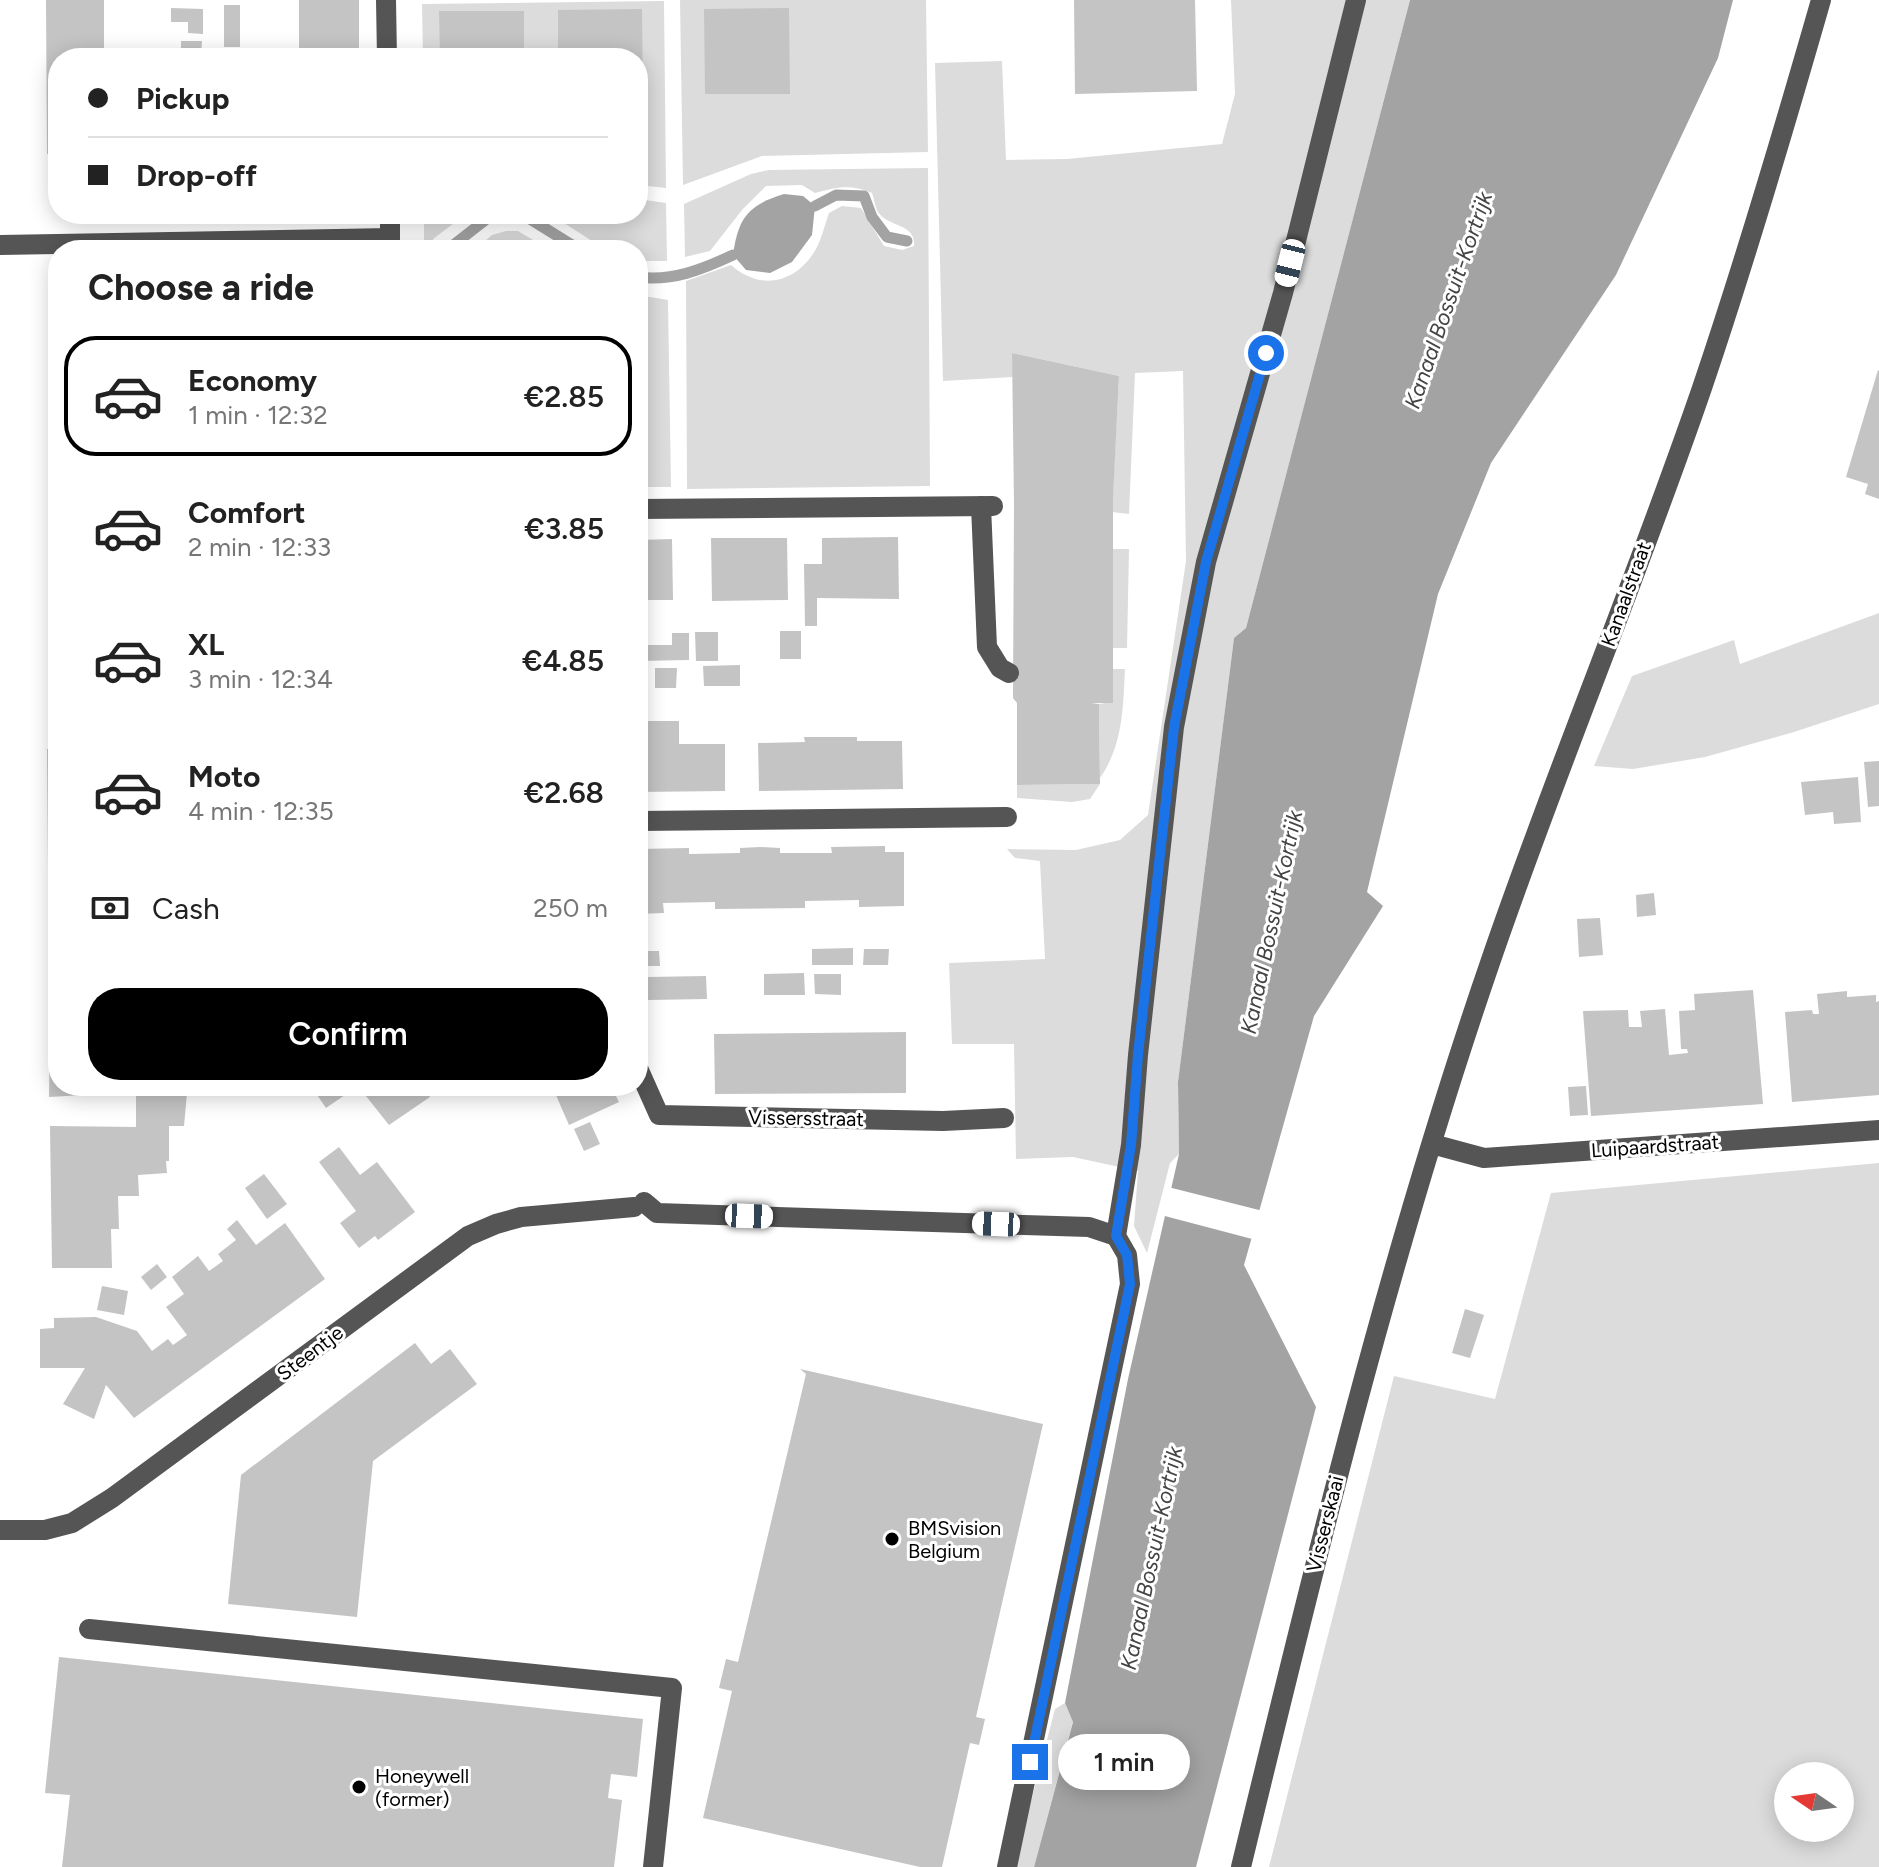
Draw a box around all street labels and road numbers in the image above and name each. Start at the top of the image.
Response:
street label: Kanaalstraat [1596,538,1656,650]
street label: Vissersstraat [748,1105,864,1131]
street label: Luipaardstraat [1590,1130,1720,1162]
street label: Steentje [272,1320,348,1386]
street label: Visserskaai [1301,1473,1349,1575]

